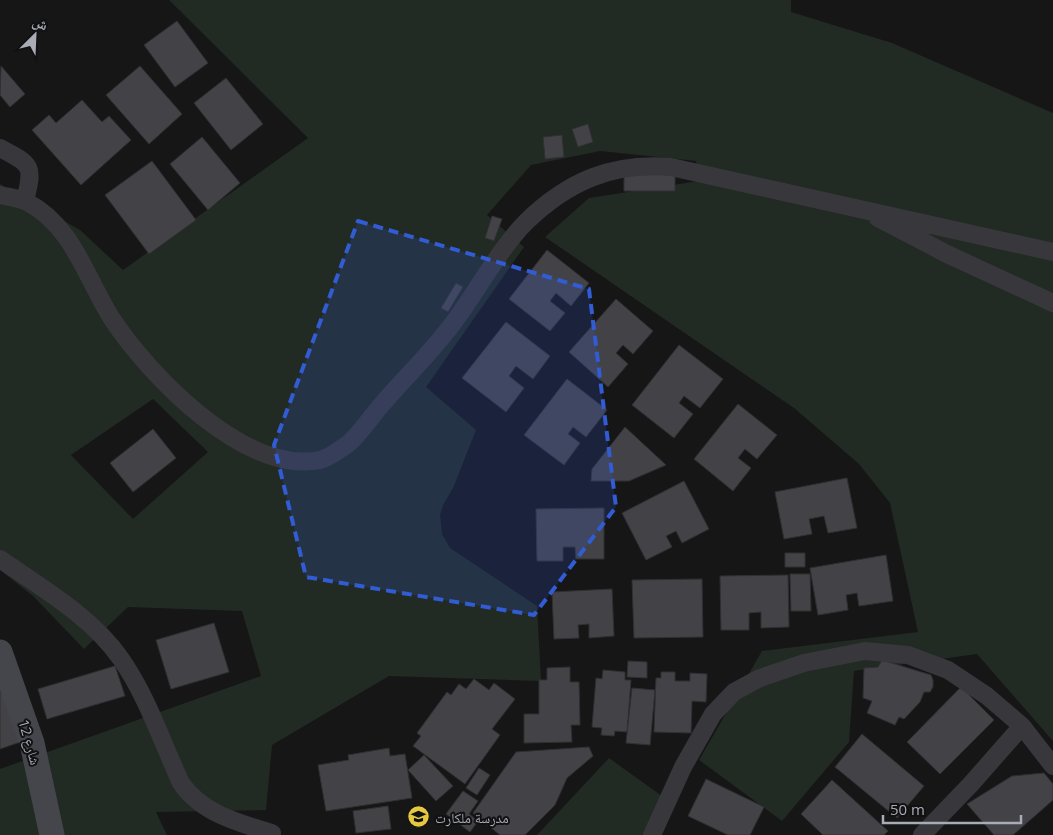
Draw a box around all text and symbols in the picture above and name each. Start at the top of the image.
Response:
north arrow [10,10,60,60]
text: ش [30,11,51,34]
street label: شارع 12 [14,717,46,767]
scale bar [883,792,1020,824]
text: 50 m [890,799,925,819]
school or university icon: مدرسة ملكارت [407,805,431,829]
place label: مدرسة ملكارت [435,808,509,827]

